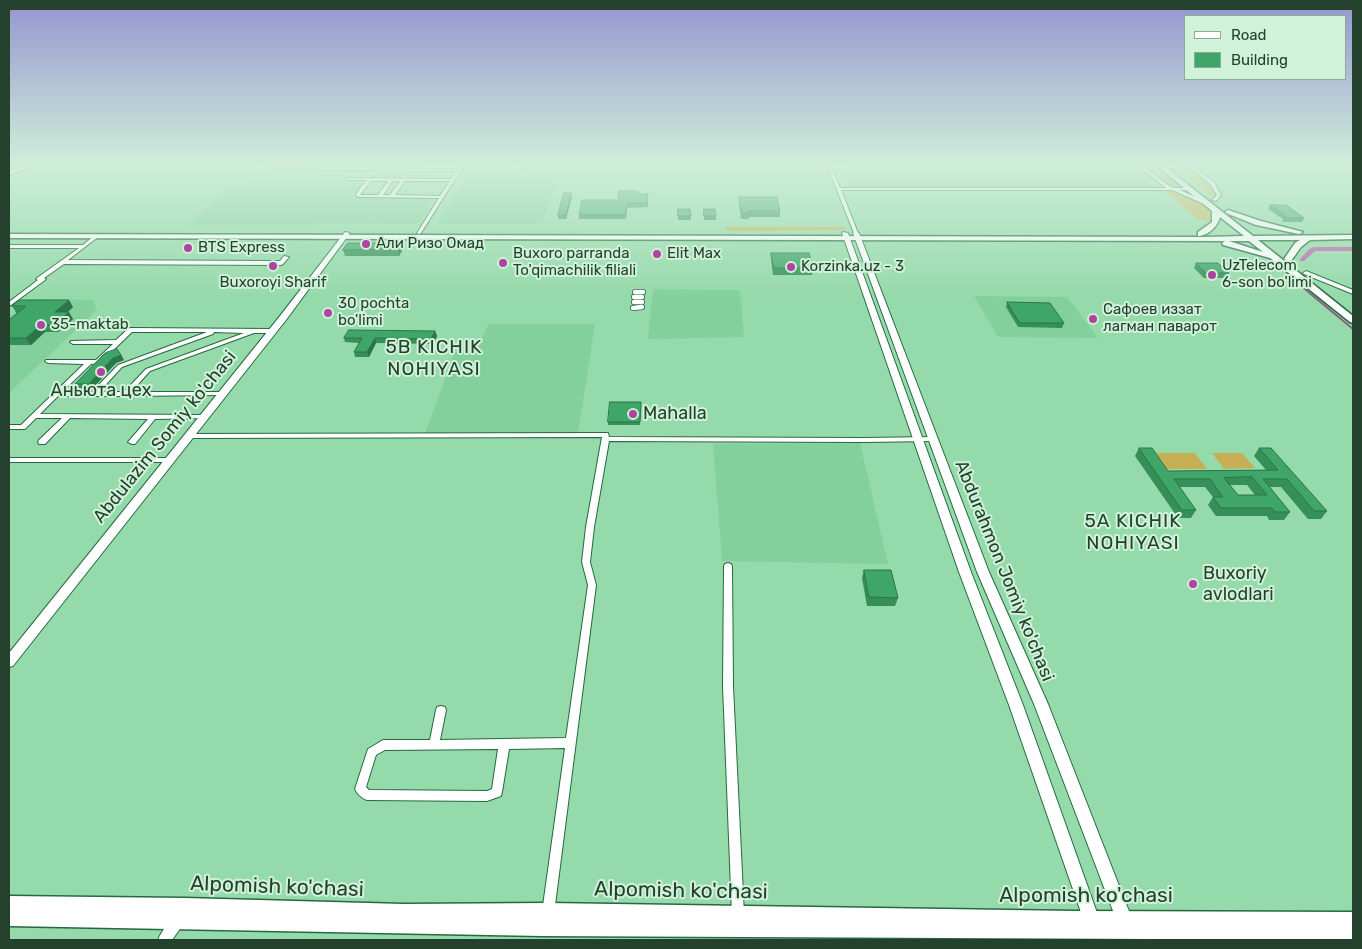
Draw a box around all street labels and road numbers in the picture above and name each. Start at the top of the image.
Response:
street label: Abdulazim Somiy ko'chasi [89,347,241,527]
street label: Abdurahmon Jomiy ko'chasi [950,457,1058,685]
street label: Alpomish ko'chasi [190,871,364,903]
street label: Alpomish ko'chasi [594,877,768,905]
street label: Alpomish ko'chasi [999,883,1173,909]

